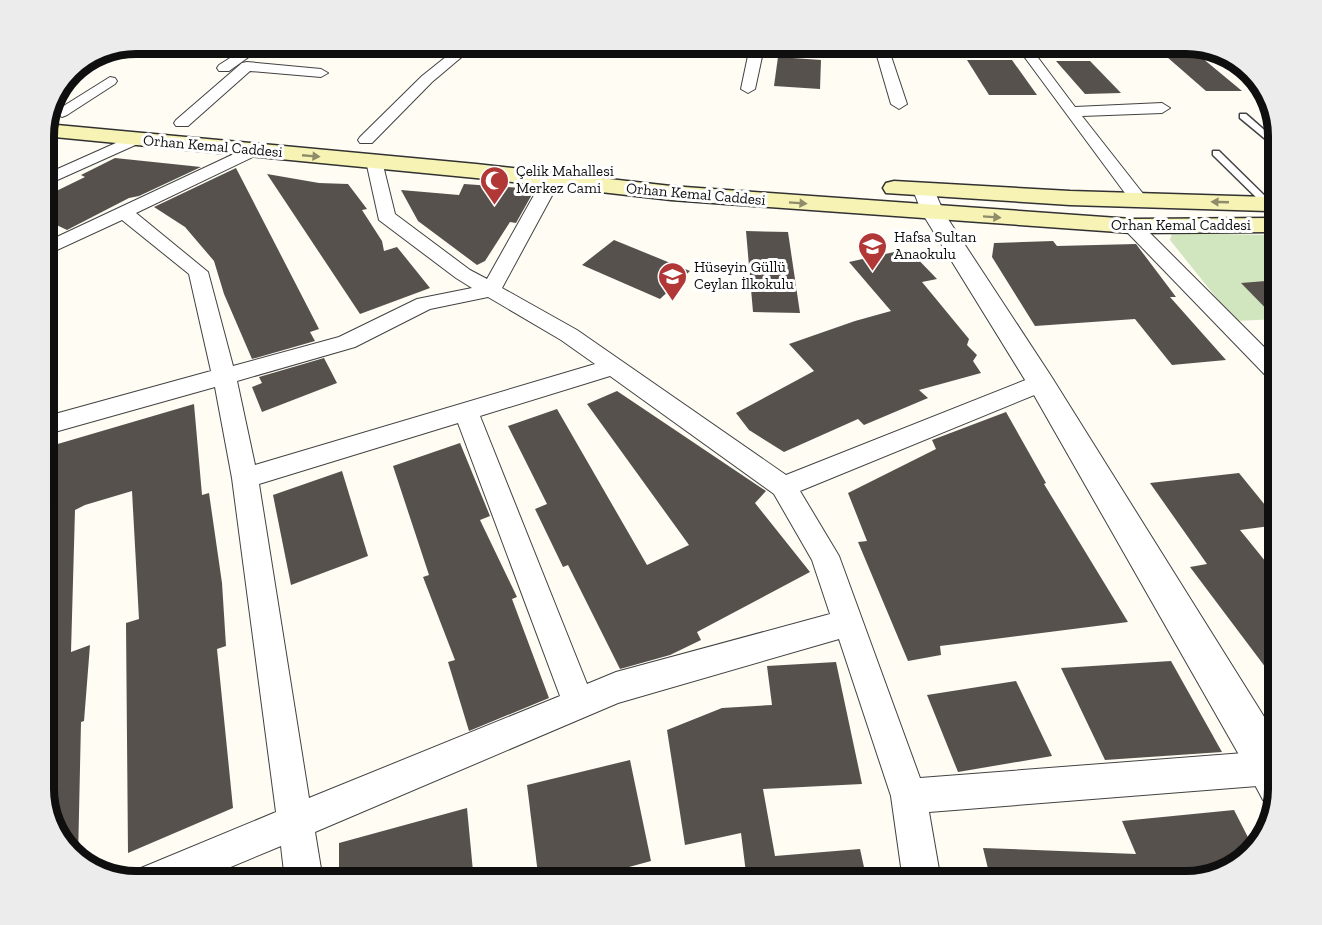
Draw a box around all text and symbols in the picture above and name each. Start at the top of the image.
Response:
street label: Orhan Kemal Caddesi [142,131,284,161]
one-way arrow [302,151,321,161]
place label: Çelik Mahallesi Merkez Cami [516,162,614,197]
mosque icon: Çelik Mahallesi Merkez Cami [479,164,511,206]
street label: Orhan Kemal Caddesi [625,179,767,209]
one-way arrow [788,198,807,208]
one-way arrow [1211,198,1230,207]
one-way arrow [983,212,1002,222]
street label: Orhan Kemal Caddesi [1111,216,1251,234]
place label: Hafsa Sultan Anaokulu [894,228,977,263]
school or university icon: Hafsa Sultan Anaokulu [857,230,889,272]
place label: Hüseyin Güllü Ceylan İlkokulu [694,258,794,293]
school or university icon: Hüseyin Güllü Ceylan İlkokulu [657,260,689,302]

